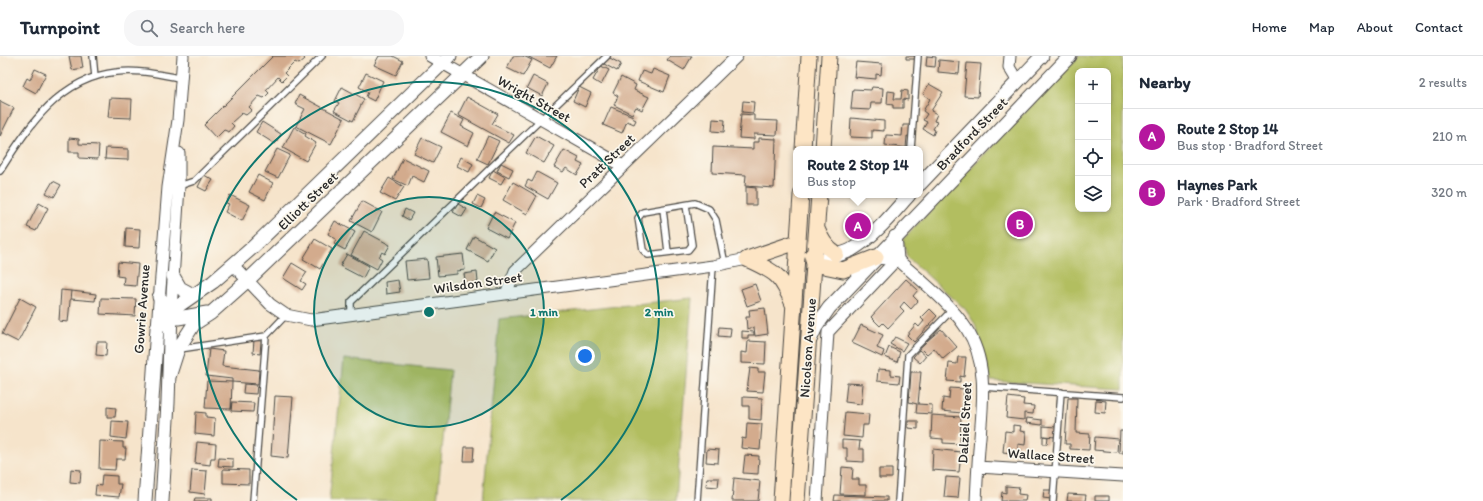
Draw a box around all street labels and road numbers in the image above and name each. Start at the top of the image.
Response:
street label: Wright Street [494,72,574,126]
street label: Bradford Street [933,94,1011,174]
street label: Pratt Street [575,130,639,192]
street label: Elliott Street [274,168,342,234]
street label: Gowrie Avenue [130,263,154,354]
street label: Wilsdon Street [433,268,523,298]
street label: Nicolson Avenue [796,297,820,398]
street label: Dalziel Street [954,382,976,464]
street label: Wallace Street [1007,444,1095,468]

